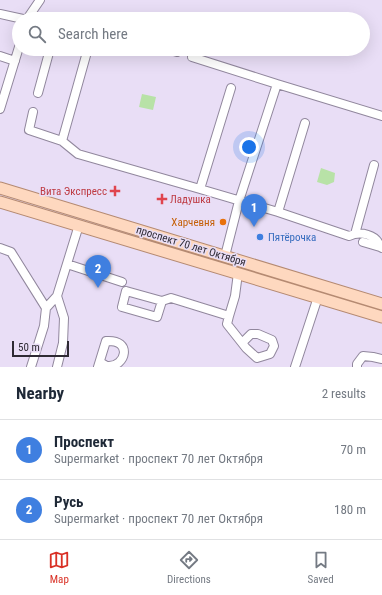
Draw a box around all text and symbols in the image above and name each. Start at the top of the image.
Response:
search box [12,12,370,56]
icon: search [26,23,48,45]
text: Search here [58,25,128,43]
your location [239,137,259,157]
place label: Вита Экспресс [40,185,107,198]
marker: Вита Экспресс [110,186,120,196]
place label: Ладушка [170,193,211,206]
marker: Ладушка [157,194,167,204]
pin: 1 [241,194,267,227]
place label: Харчевня [171,216,215,229]
marker: Харчевня [218,217,228,227]
street label: проспект 70 лет Октября [135,223,247,269]
place label: Пятёрочка [268,231,316,244]
marker: Пятёрочка [255,232,265,242]
pin: 2 [85,255,111,288]
scale bar [12,339,69,358]
text: 50 m [18,341,40,354]
text: Nearby [16,383,64,403]
text: 2 results [322,386,366,401]
text: Проспект [54,433,114,451]
text: 1 [26,442,32,457]
text: 70 m [340,442,366,457]
text: Supermarket · проспект 70 лет Октября [54,451,263,466]
text: Русь [54,493,84,511]
text: 2 [26,502,32,517]
text: 180 m [334,502,366,517]
text: Supermarket · проспект 70 лет Октября [54,511,263,526]
tab: Map [48,549,70,586]
tab: Directions [167,549,211,586]
tab: Saved [308,549,334,586]

